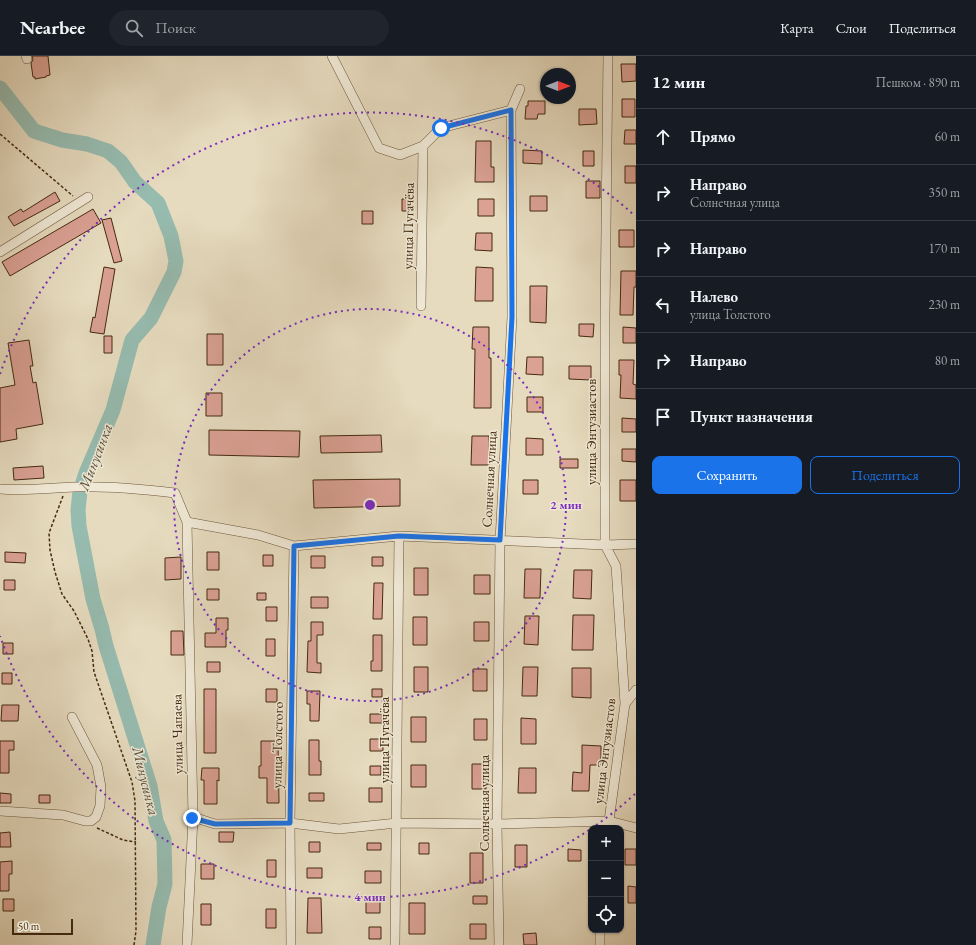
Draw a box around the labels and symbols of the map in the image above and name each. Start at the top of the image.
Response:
north arrow [540,68,576,104]
route start [432,119,450,137]
street label: улица Пугачёва [398,182,418,270]
street label: улица Энтузиастов [582,379,600,485]
water label: Минусинка [73,421,116,494]
street label: Солнечная улица [477,430,501,528]
text: 2 мин [550,497,582,513]
centre of rings [363,498,377,512]
street label: улица Чапаева [167,693,187,774]
street label: улица Пугачёва [375,696,393,783]
street label: улица Энтузиастов [589,697,619,805]
street label: улица Толстого [267,701,287,789]
water label: Минусинка [128,744,164,817]
street label: Солнечная улица [475,754,493,851]
route end [183,809,201,827]
text: 4 мин [354,889,386,905]
scale bar [12,917,73,936]

